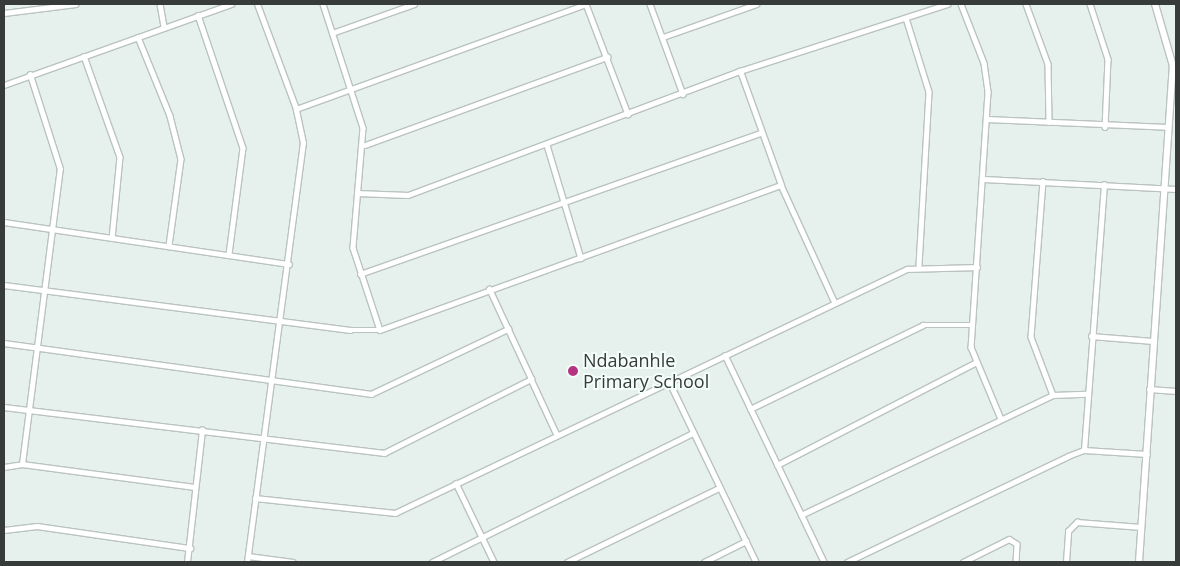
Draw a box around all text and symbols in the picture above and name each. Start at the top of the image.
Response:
place label: Ndabanhle Primary School [583,350,709,392]
marker: Ndabanhle Primary School [567,365,579,377]

